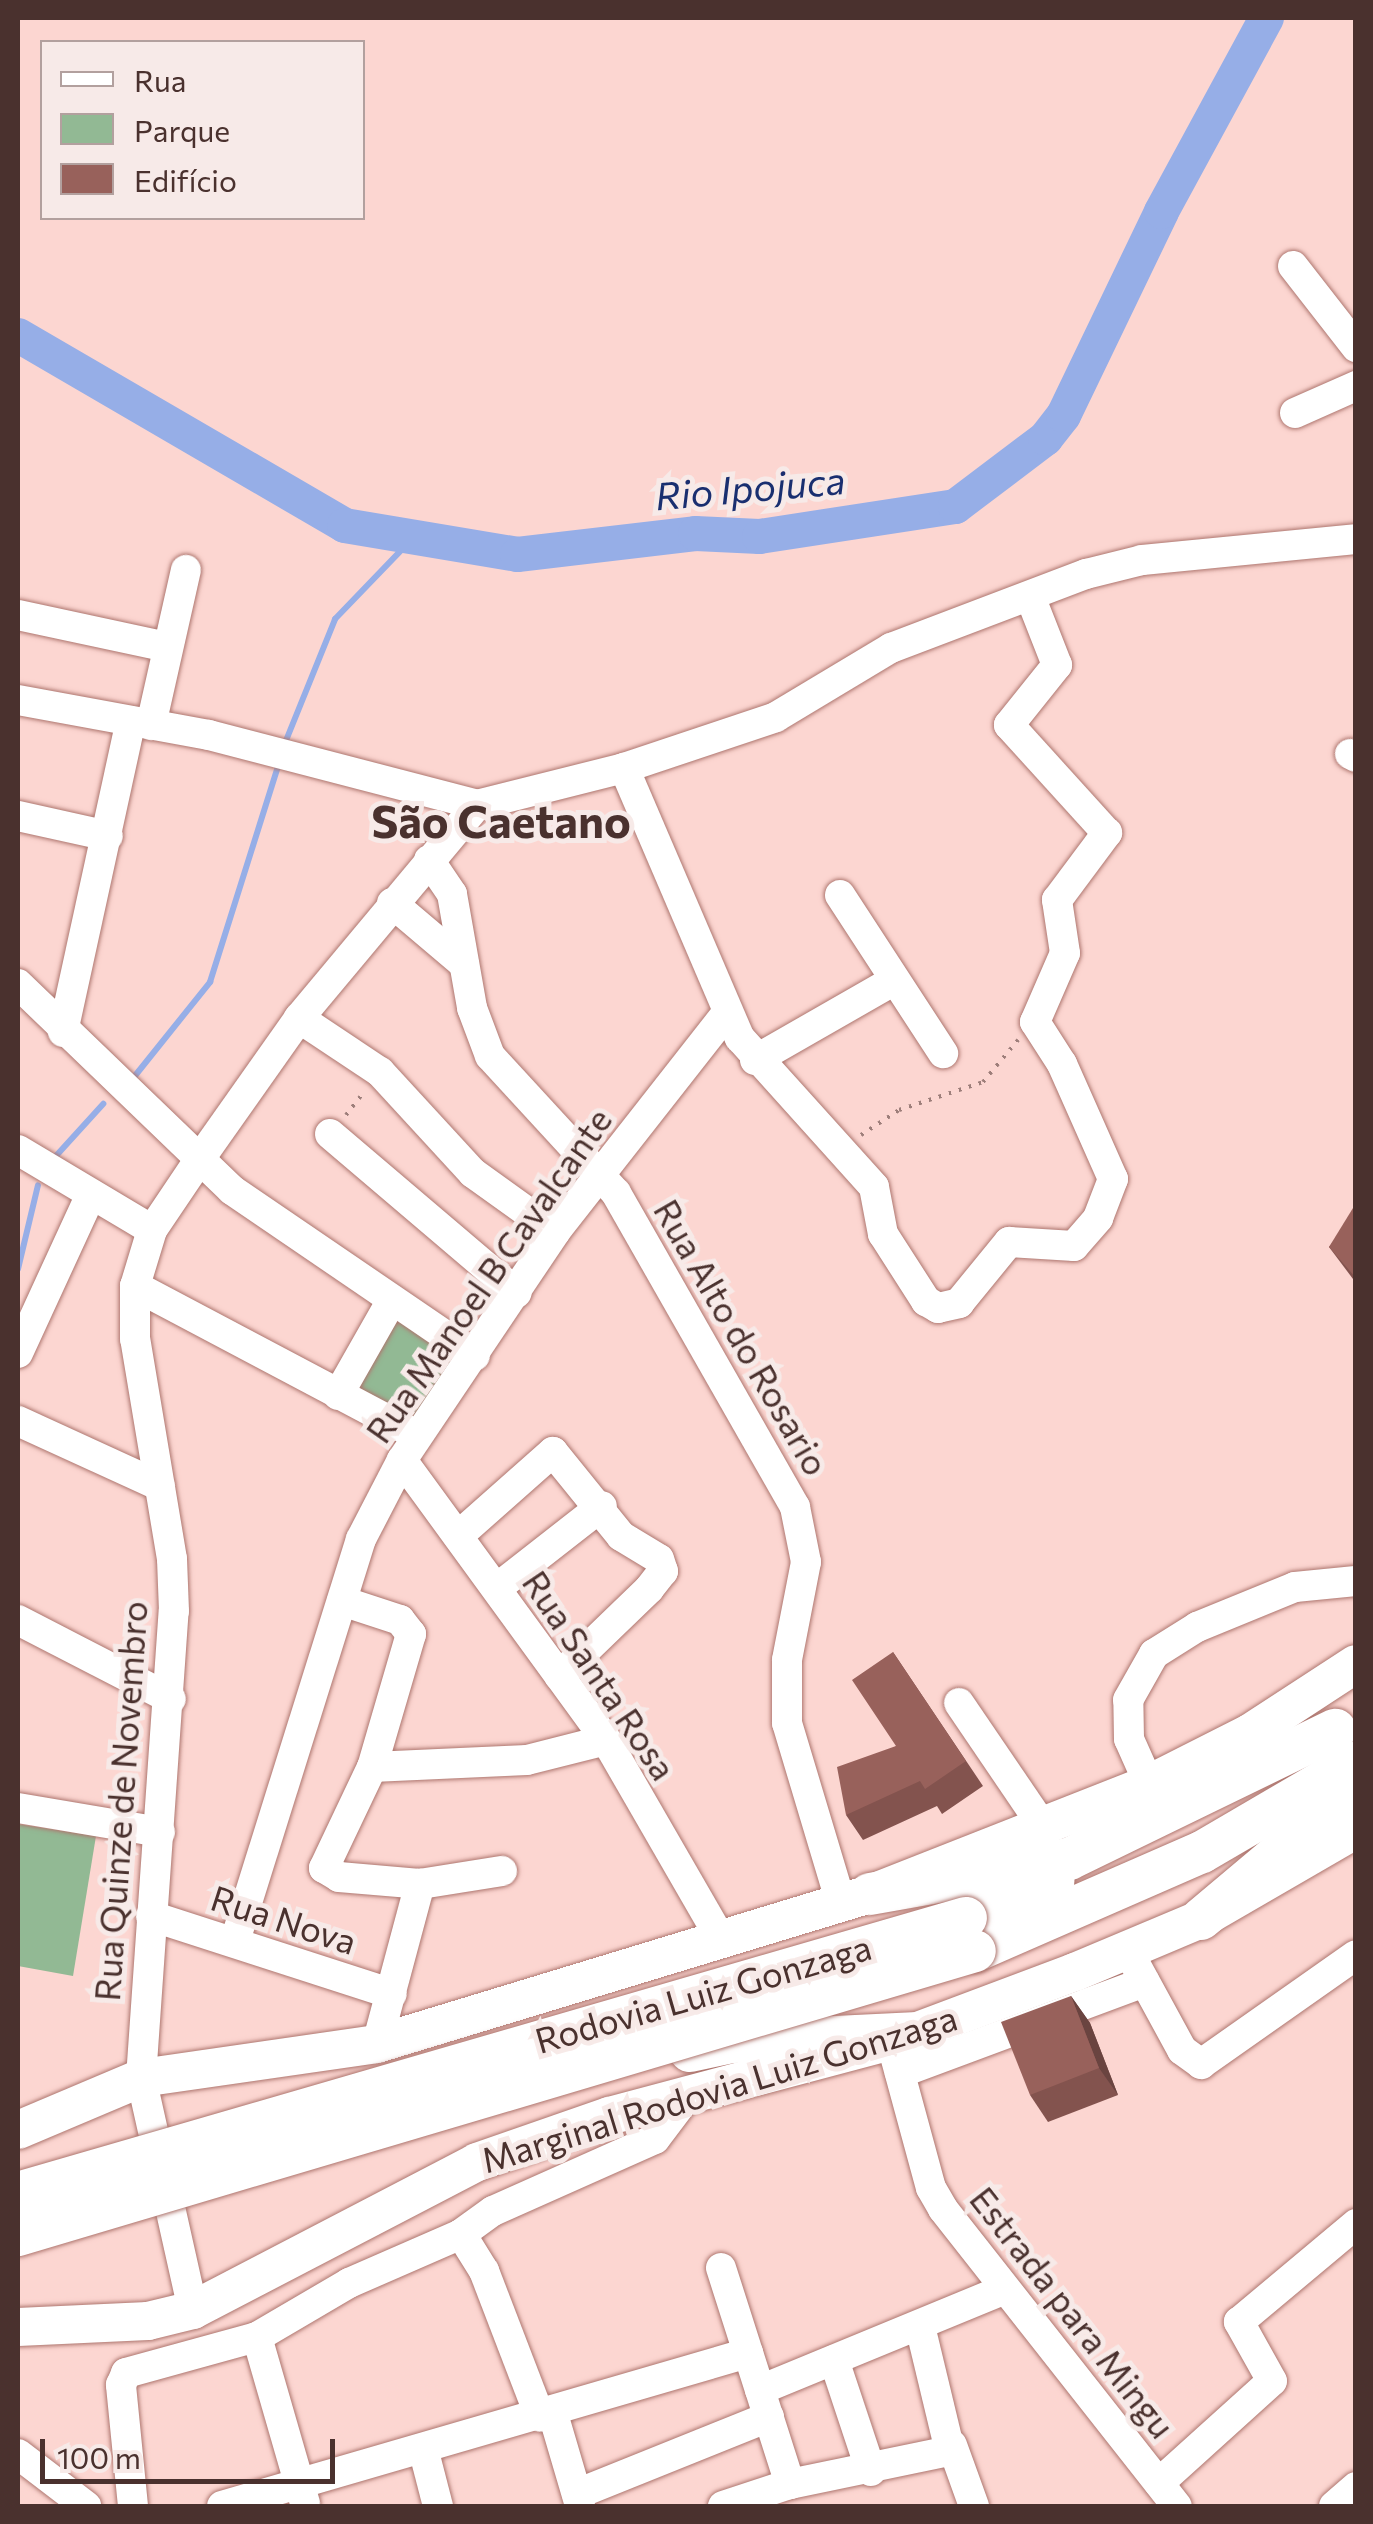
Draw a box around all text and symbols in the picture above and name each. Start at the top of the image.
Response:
legend [40,40,365,220]
text: Rua [134,61,186,98]
text: Parque [134,111,230,148]
text: Edifício [134,161,237,198]
water label: Rio Ipojuca [653,456,847,518]
district label: São Caetano [371,793,631,847]
street label: Rua Manoel B Cavalcante [357,1100,619,1450]
street label: Rua Alto do Rosario [646,1192,838,1482]
street label: Rua Santa Rosa [515,1562,685,1788]
street label: Rua Quinze de Novembro [85,1600,155,2002]
street label: Rua Nova [206,1876,362,1962]
street label: Rodovia Luiz Gonzaga [530,1925,876,2061]
street label: Marginal Rodovia Luiz Gonzaga [476,1996,962,2180]
street label: Estrada para Mingu [962,2178,1184,2446]
scale bar [45,2419,340,2481]
text: 100 m [57,2438,141,2475]

